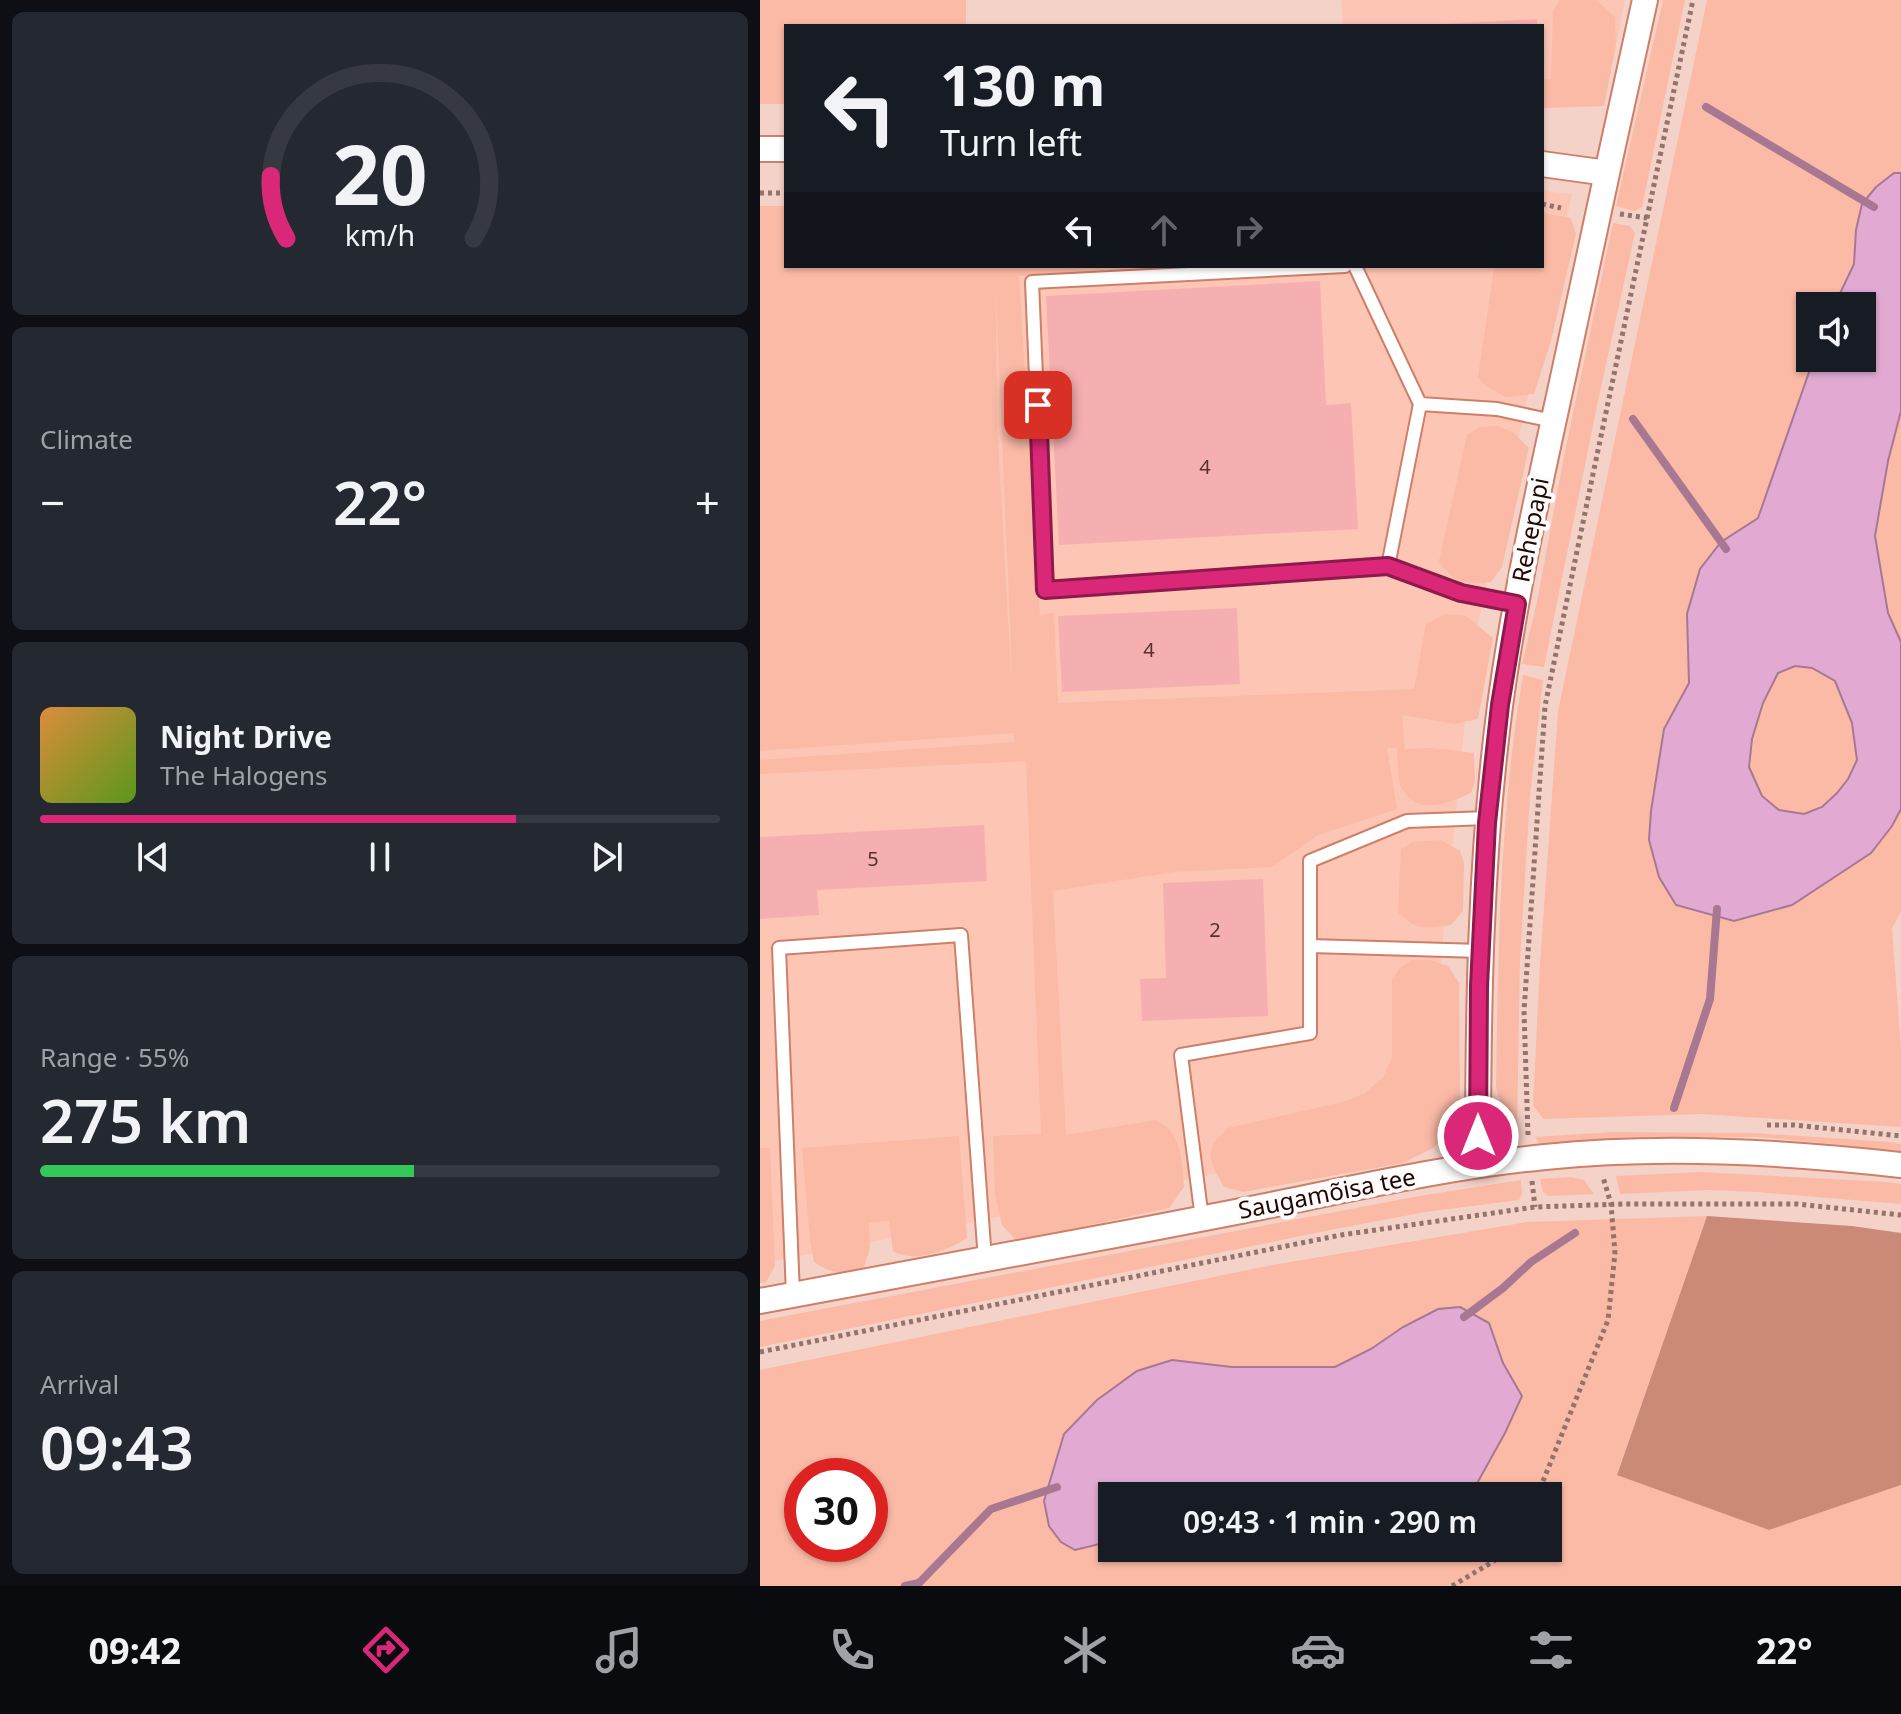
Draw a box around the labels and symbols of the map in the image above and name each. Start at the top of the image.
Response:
pin [1004,371,1072,439]
house number: 4 [1199,453,1211,480]
street label: Rehepapi [1503,475,1556,585]
house number: 4 [1143,636,1155,663]
house number: 5 [867,845,879,872]
house number: 2 [1209,916,1221,943]
position arrow [1436,1094,1520,1178]
street label: Saugamõisa tee [1235,1159,1418,1226]
speed limit sign: 30 [784,1458,888,1562]

